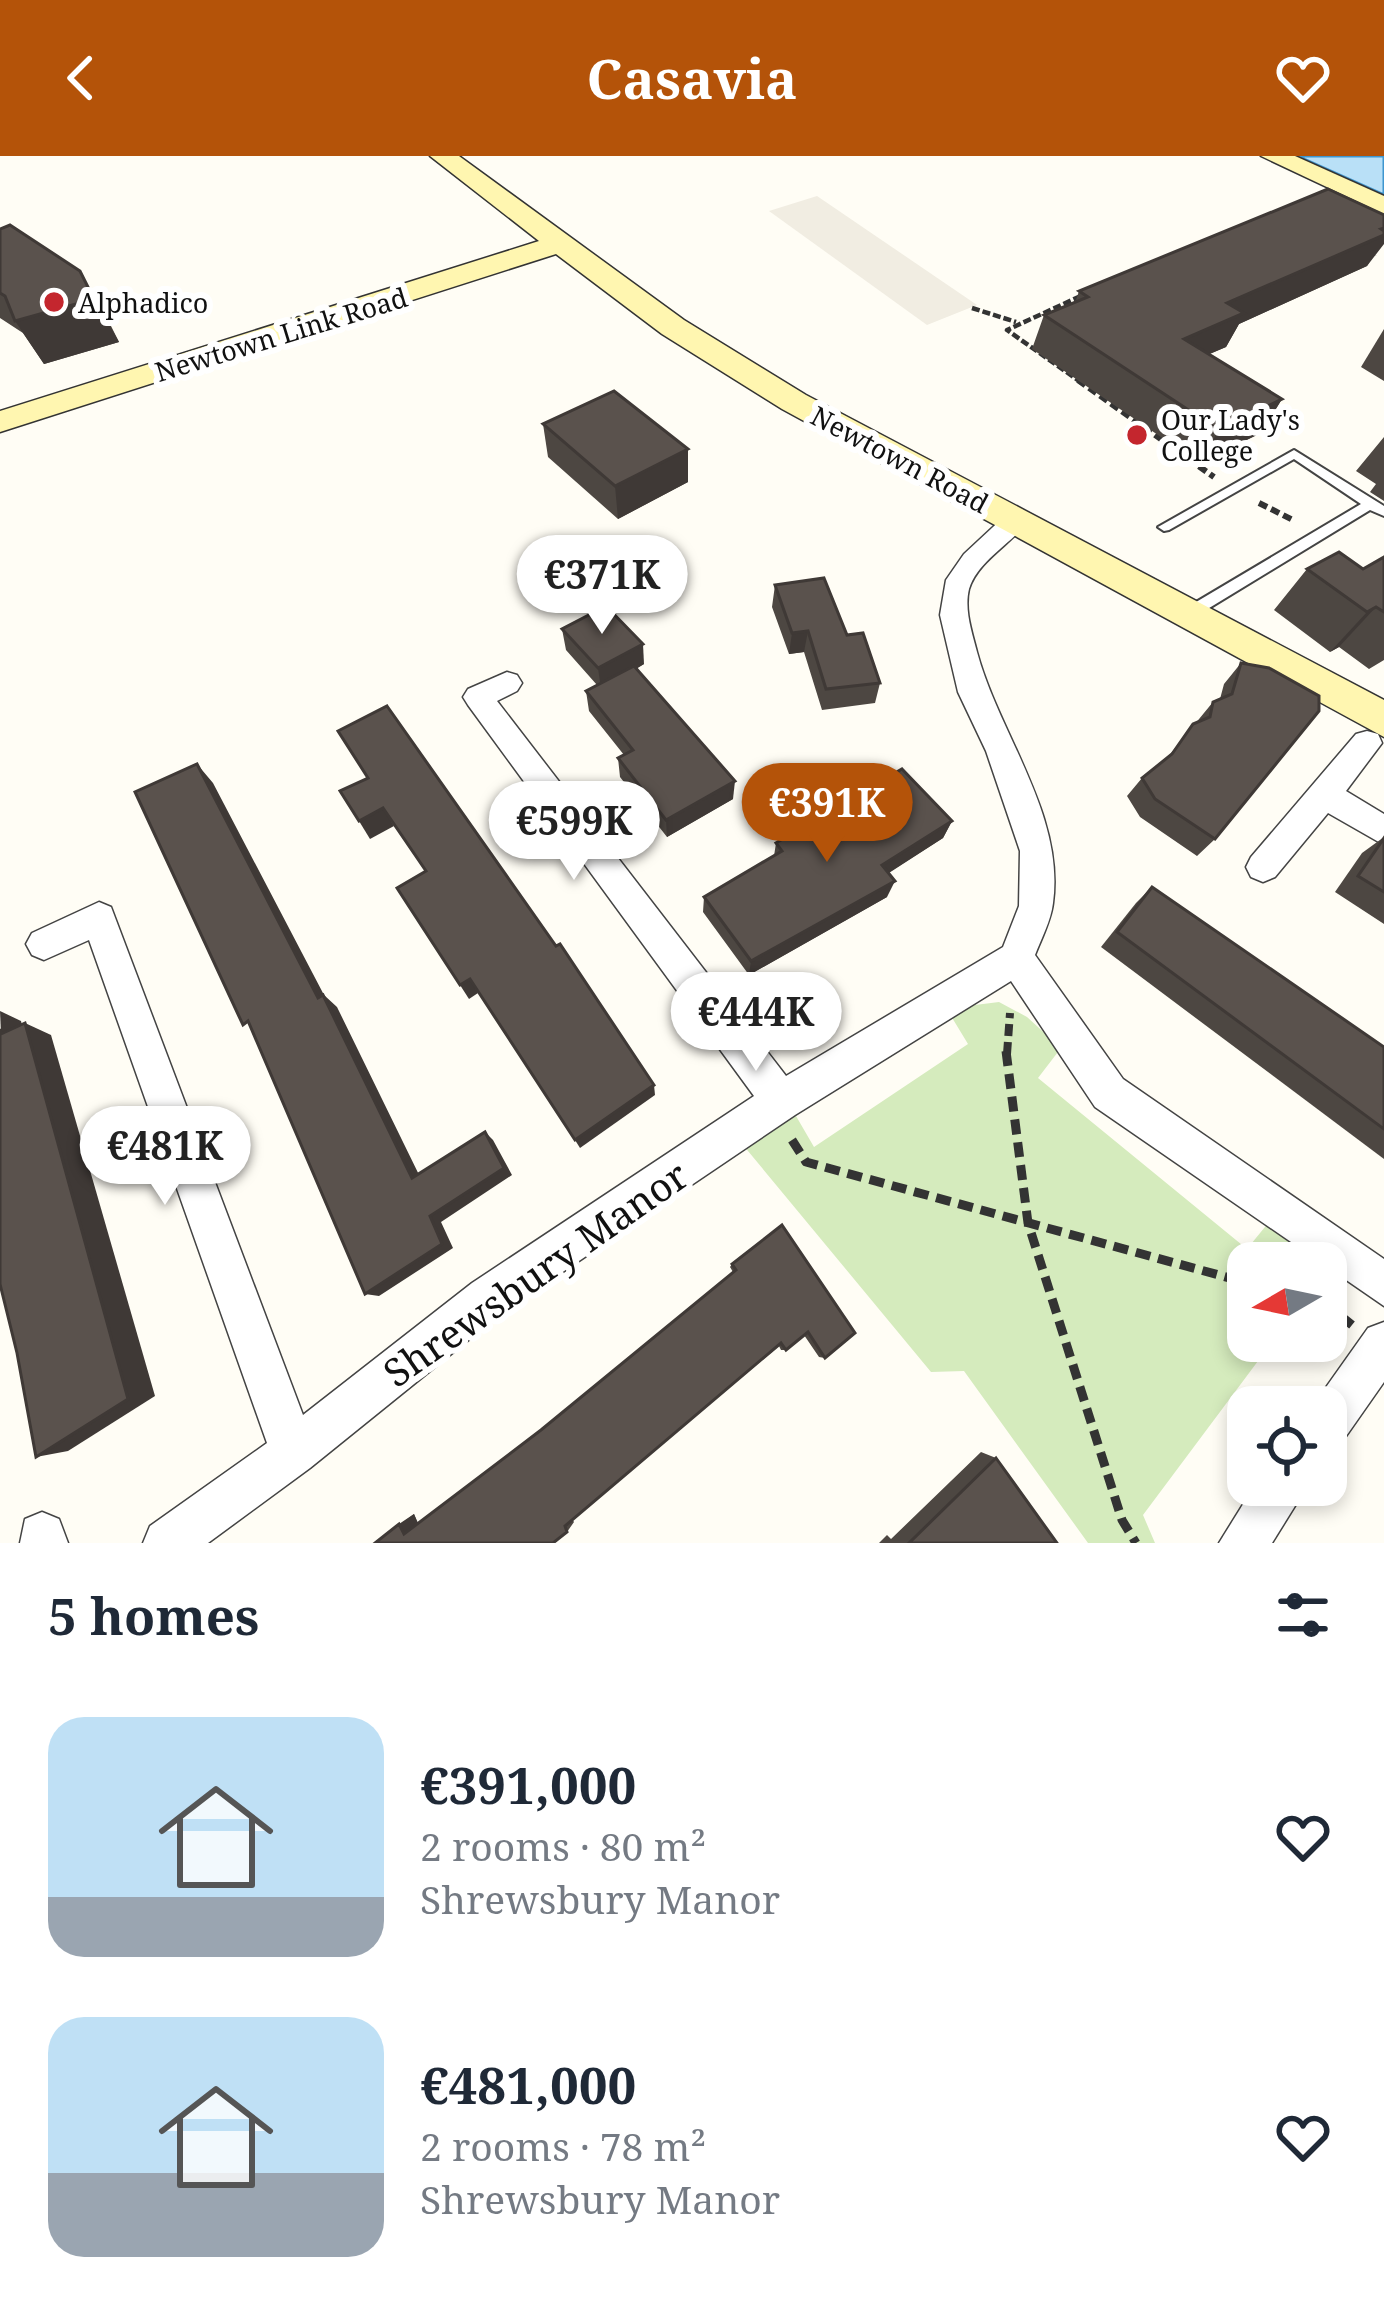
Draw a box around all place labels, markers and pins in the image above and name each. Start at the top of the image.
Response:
place label: Alphadico [78,284,208,321]
marker: Alphadico [41,289,67,315]
place label: Our Lady's College [1161,401,1300,469]
marker: Our Lady's College [1124,422,1150,448]
pin: €371K [518,535,686,637]
pin: €391K [743,763,911,865]
pin: €599K [490,781,658,883]
pin: €444K [672,972,840,1074]
pin: €481K [81,1106,249,1208]

